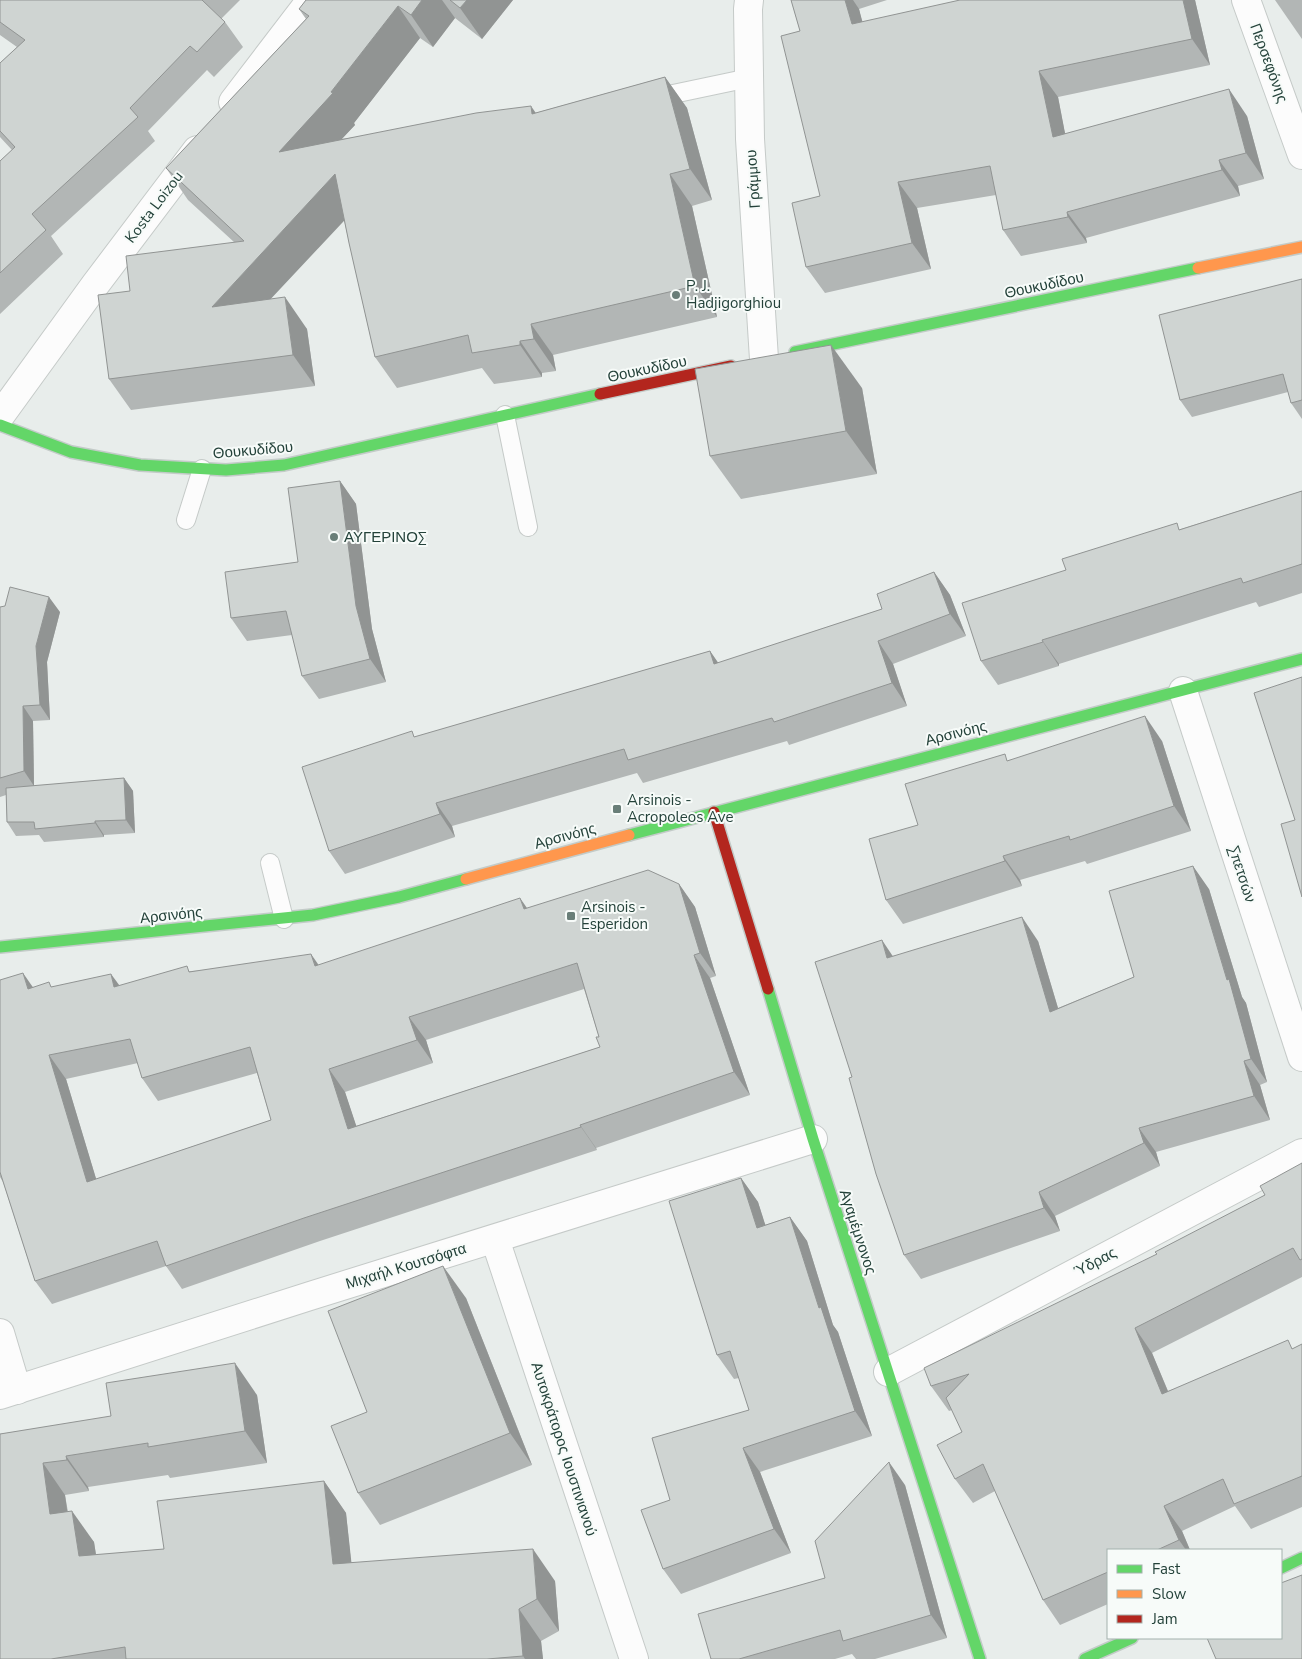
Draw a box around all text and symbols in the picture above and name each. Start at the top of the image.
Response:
street label: Περσεφόνης [1245,21,1293,105]
street label: Γράμμου [741,149,765,209]
street label: Kosta Loizou [120,167,188,247]
street label: Θουκυδίδου [1003,267,1085,303]
place label: P. J. Hadjigorghiou [686,276,781,313]
marker: P. J. Hadjigorghiou [670,289,682,301]
street label: Θουκυδίδου [606,351,688,387]
street label: Θουκυδίδου [212,437,294,463]
place label: ΑΥΓΕΡΙΝΟΣ [344,527,427,547]
marker: ΑΥΓΕΡΙΝΟΣ [328,531,340,543]
street label: Αρσινόης [923,716,989,750]
place label: Arsinois - Acropoleos Ave [627,790,733,827]
marker: Arsinois - Acropoleos Ave [611,803,623,815]
street label: Αρσινόης [532,818,598,854]
street label: Σπετσών [1223,843,1261,905]
place label: Arsinois - Esperidon [581,897,648,934]
street label: Αρσινόης [139,902,203,928]
marker: Arsinois - Esperidon [565,910,577,922]
street label: Αγαμέμνονος [835,1187,881,1277]
street label: Μιχαήλ Κουτσόφτα [343,1238,469,1294]
street label: Ύδρας [1070,1242,1120,1282]
street label: Αυτοκράτορος Ιουστινιανού [526,1359,602,1539]
legend [1107,1549,1282,1639]
text: Fast [1152,1559,1181,1579]
text: Slow [1152,1584,1187,1604]
text: Jam [1151,1609,1178,1629]

